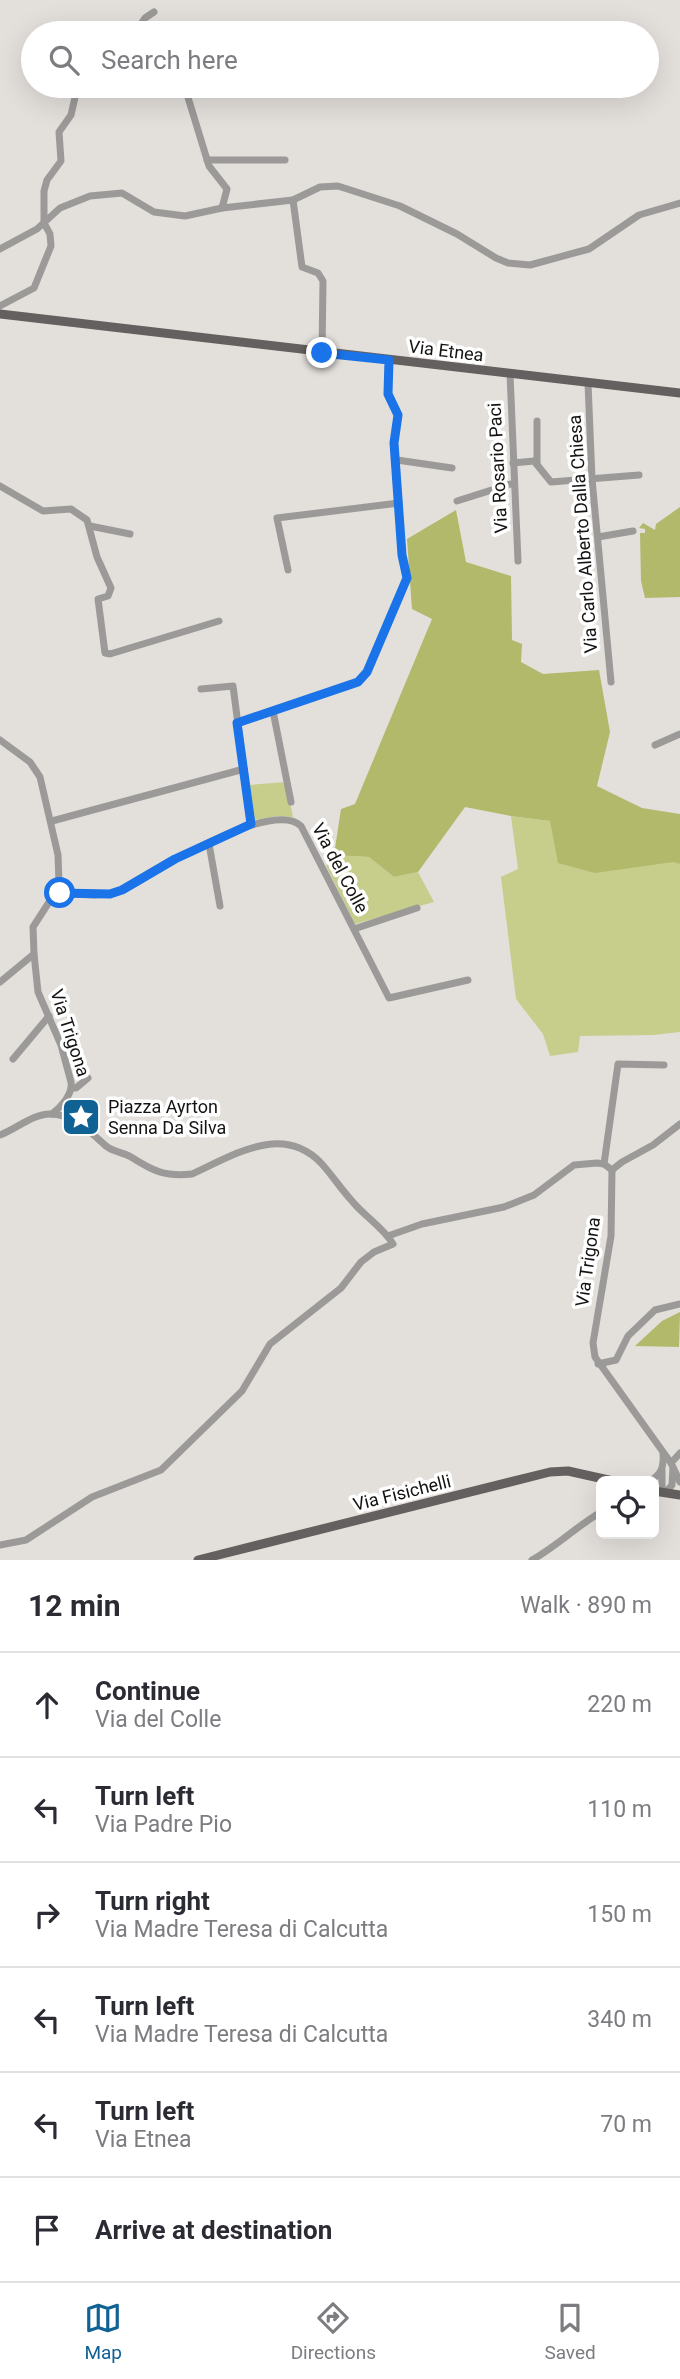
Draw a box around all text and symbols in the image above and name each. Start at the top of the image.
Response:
search box [21,21,659,98]
icon: search [45,41,83,79]
text: Search here [101,45,238,75]
street label: Via Etnea [407,335,485,366]
route end [306,337,337,368]
street label: Via Rosario Paci [484,402,511,534]
street label: Via Carlo Alberto Dalla Chiesa [564,414,601,654]
street label: Via del Colle [308,819,373,916]
route start [44,877,75,908]
street label: Via Trigona [47,987,94,1079]
place icon: Piazza Ayrton Senna Da Silva [60,1096,102,1138]
place label: Piazza Ayrton Senna Da Silva [108,1096,226,1138]
street label: Via Trigona [571,1216,604,1308]
street label: Via Fisichelli [351,1470,453,1515]
map controls [596,1476,659,1539]
button: locate [596,1476,659,1539]
text: 12 min [28,1588,121,1623]
text: Walk · 890 m [520,1592,652,1619]
text: Continue [95,1676,200,1706]
icon: ahead [28,1686,66,1724]
text: 220 m [587,1691,652,1718]
text: Via del Colle [95,1706,221,1733]
text: Turn left [95,1781,194,1811]
icon: left [28,1791,66,1829]
text: 110 m [587,1796,652,1823]
text: Via Padre Pio [95,1811,232,1838]
text: Turn right [95,1886,210,1916]
icon: right [28,1896,66,1934]
text: 150 m [587,1901,652,1928]
text: Via Madre Teresa di Calcutta [95,1916,388,1943]
text: Turn left [95,1991,194,2021]
icon: left [28,2001,66,2039]
text: 340 m [587,2006,652,2033]
text: Via Madre Teresa di Calcutta [95,2021,388,2048]
text: Turn left [95,2096,194,2126]
icon: left [28,2106,66,2144]
text: 70 m [600,2111,652,2138]
text: Via Etnea [95,2126,191,2153]
icon: arrive [28,2211,66,2249]
text: Arrive at destination [95,2215,332,2245]
tab: Map [84,2299,122,2364]
tab: Directions [291,2299,376,2364]
tab: Saved [544,2299,596,2364]

